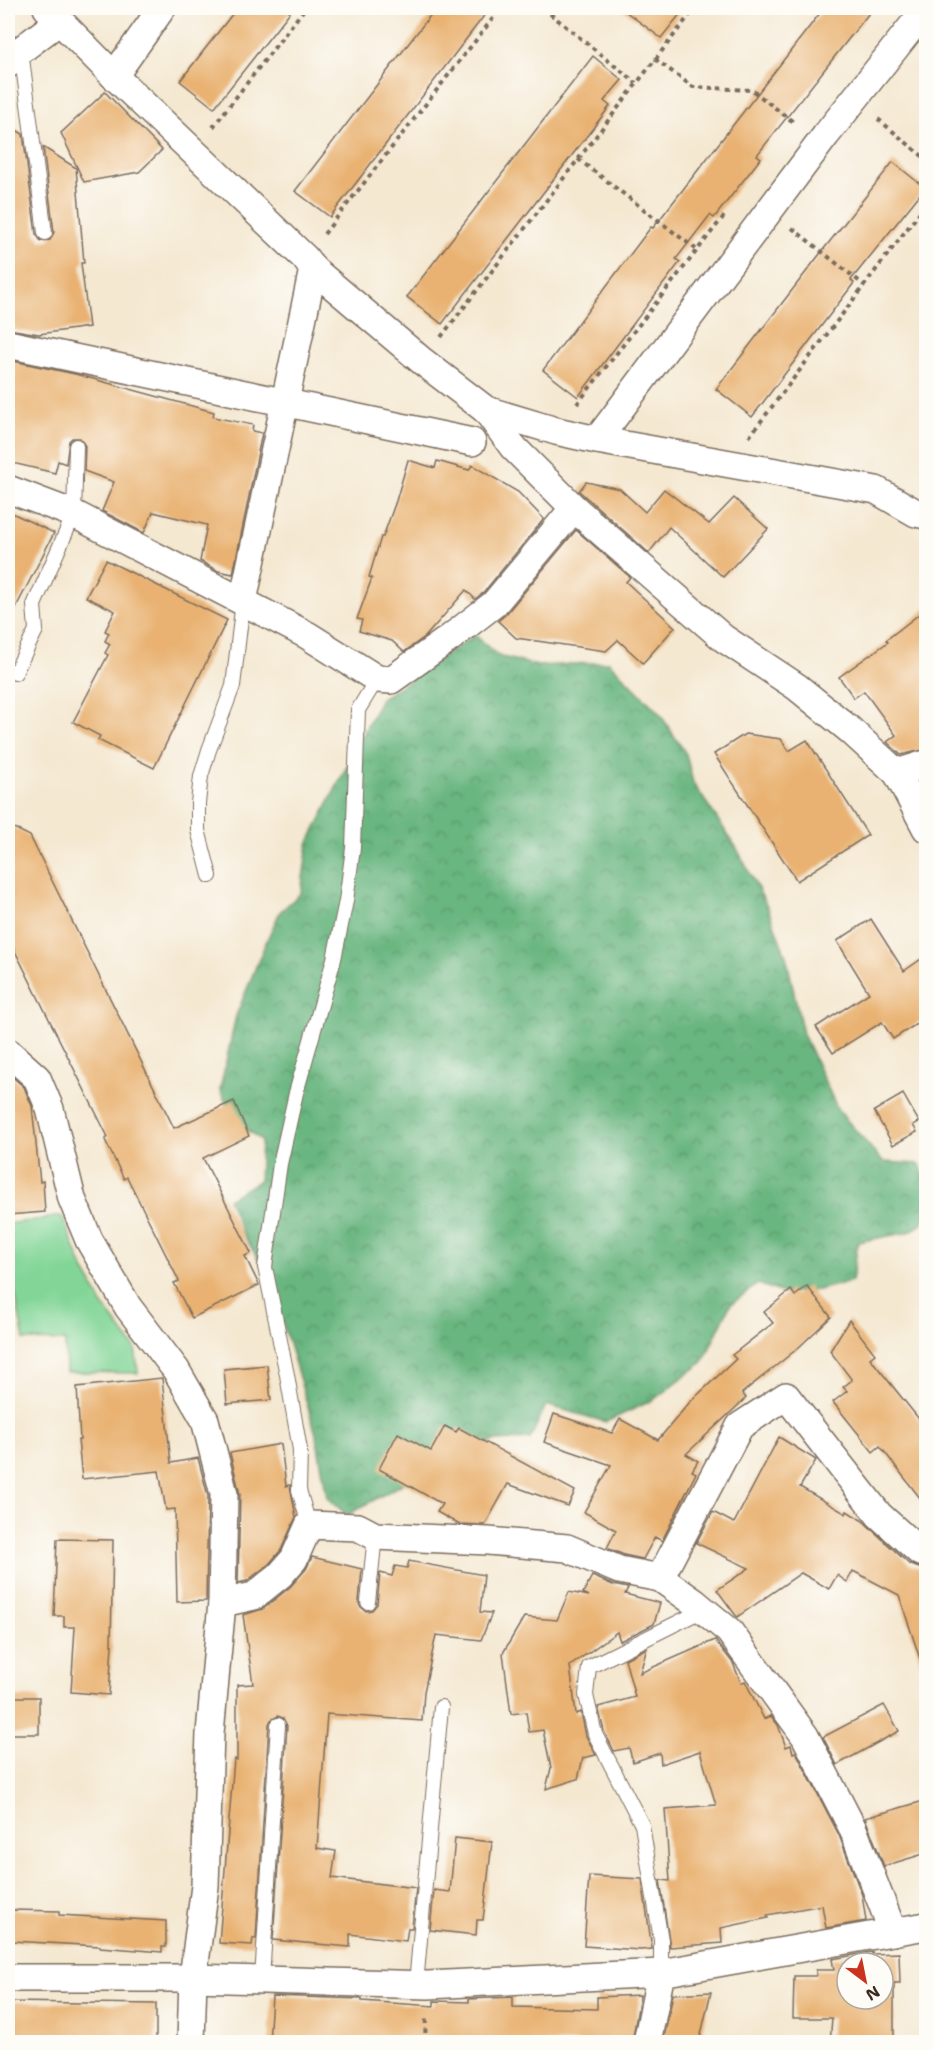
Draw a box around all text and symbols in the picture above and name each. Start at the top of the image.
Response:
north arrow [835,1951,895,2011]
text: N [862,1981,884,2006]

